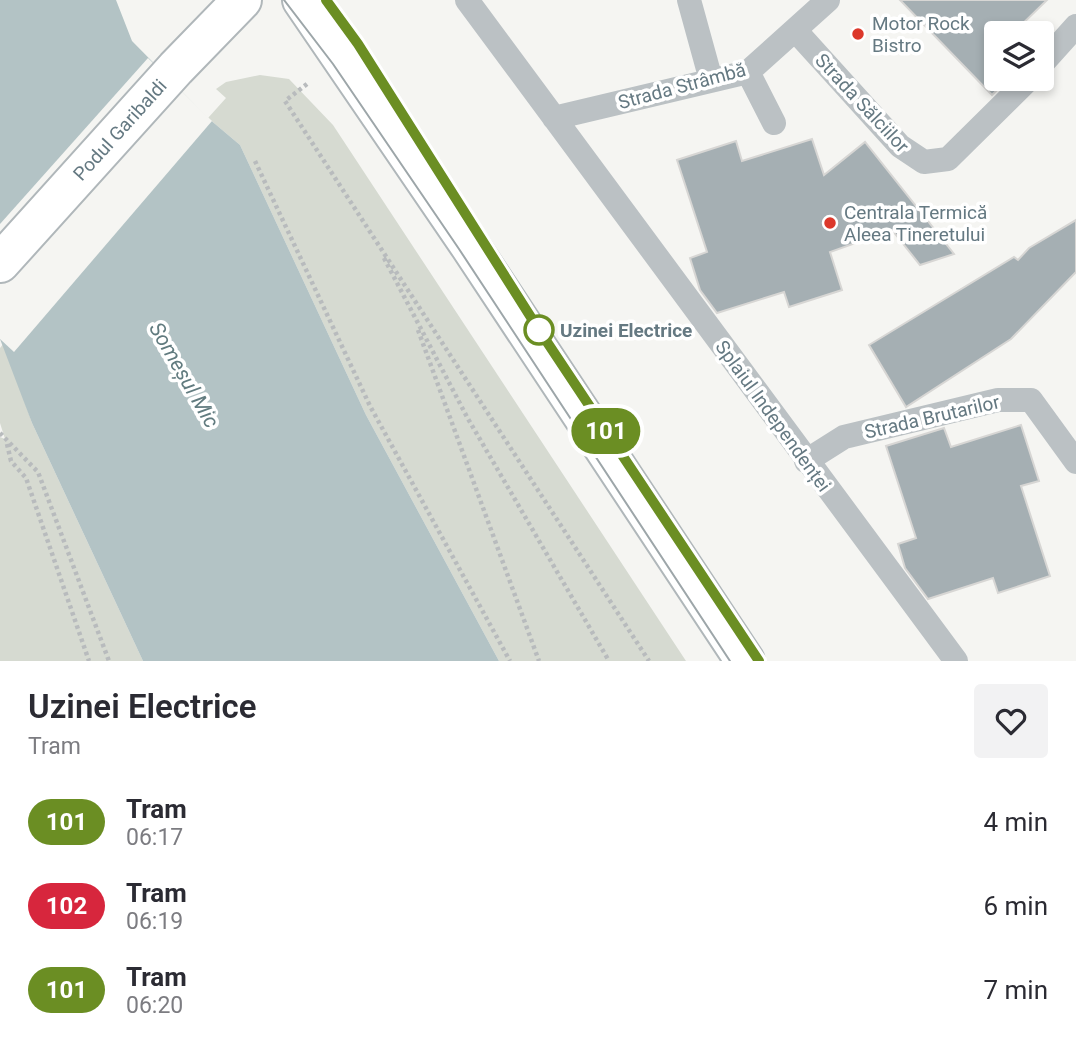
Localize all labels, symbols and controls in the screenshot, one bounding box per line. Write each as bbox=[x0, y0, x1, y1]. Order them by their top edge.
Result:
place label: Motor Rock Bistro bbox=[872, 12, 970, 57]
map controls bbox=[984, 21, 1054, 91]
button: layers bbox=[984, 21, 1054, 91]
marker: Motor Rock Bistro bbox=[850, 26, 866, 42]
street label: Strada Sălciilor bbox=[810, 49, 914, 158]
street label: Strada Strâmbă bbox=[616, 58, 748, 114]
street label: Podul Garibaldi bbox=[68, 75, 172, 185]
place label: Centrala Termică Aleea Tineretului bbox=[844, 201, 987, 246]
marker: Centrala Termică Aleea Tineretului bbox=[822, 215, 838, 231]
marker: Uzinei Electrice bbox=[524, 315, 554, 345]
water label: Someșul Mic bbox=[144, 318, 224, 432]
place label: Uzinei Electrice bbox=[560, 319, 692, 342]
street label: Splaiul Independenței bbox=[710, 336, 836, 496]
street label: Strada Brutarilor bbox=[862, 390, 1002, 444]
line badge: 101 bbox=[566, 408, 646, 454]
text: 101 bbox=[585, 417, 627, 445]
button: heart bbox=[974, 684, 1048, 758]
text: Uzinei Electrice bbox=[28, 687, 257, 726]
text: Tram bbox=[28, 733, 81, 760]
text: Tram bbox=[126, 794, 187, 824]
text: 4 min bbox=[983, 807, 1048, 837]
text: 101 bbox=[46, 808, 87, 836]
text: 06:17 bbox=[126, 824, 183, 851]
text: Tram bbox=[126, 878, 187, 908]
text: 6 min bbox=[983, 891, 1048, 921]
text: 102 bbox=[46, 892, 87, 920]
text: 06:19 bbox=[126, 908, 183, 935]
text: Tram bbox=[126, 962, 187, 992]
text: 7 min bbox=[983, 975, 1048, 1005]
text: 101 bbox=[46, 976, 87, 1004]
text: 06:20 bbox=[126, 992, 183, 1019]

